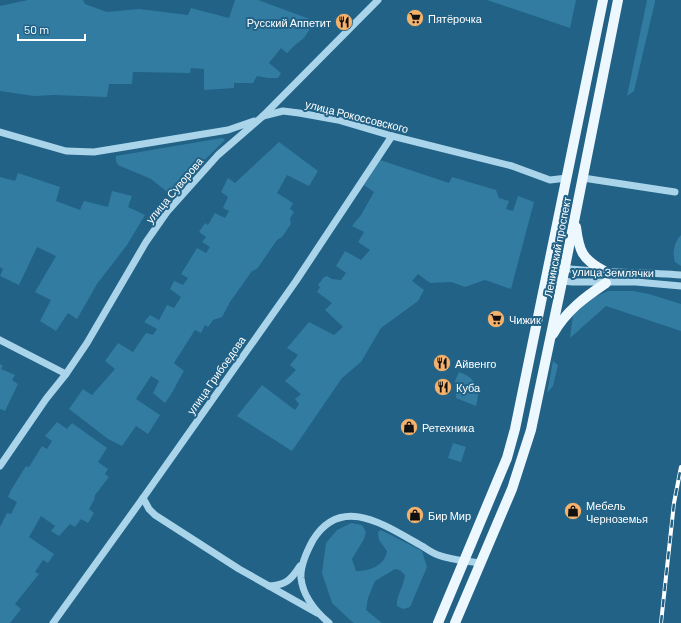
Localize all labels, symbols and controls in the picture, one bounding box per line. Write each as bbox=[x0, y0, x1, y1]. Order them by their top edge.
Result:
supermarket icon: Пятёрочка bbox=[405, 8, 425, 28]
restaurant icon: Русский Аппетит bbox=[334, 12, 354, 32]
place label: Пятёрочка bbox=[428, 12, 483, 25]
scale bar bbox=[18, 16, 85, 42]
place label: Русский Аппетит bbox=[247, 16, 331, 29]
text: 50 m bbox=[24, 22, 49, 36]
street label: улица Рокоссовского bbox=[304, 97, 410, 135]
street label: улица Суворова bbox=[143, 154, 206, 226]
street label: Ленинский проспект bbox=[541, 196, 573, 298]
street label: улица Землячки bbox=[572, 265, 654, 279]
supermarket icon: Чижик bbox=[486, 309, 506, 329]
place label: Чижик bbox=[509, 313, 541, 326]
street label: улица Грибоедова bbox=[184, 333, 248, 417]
restaurant icon: Айвенго bbox=[432, 353, 452, 373]
place label: Айвенго bbox=[455, 357, 496, 370]
restaurant icon: Куба bbox=[433, 377, 453, 397]
place label: Куба bbox=[456, 381, 481, 394]
shop icon: Ретехника bbox=[399, 417, 419, 437]
place label: Ретехника bbox=[422, 421, 475, 434]
place label: Мебель Черноземья bbox=[586, 499, 648, 525]
shop icon: Мебель Черноземья bbox=[563, 501, 583, 521]
shop icon: Бир Мир bbox=[405, 505, 425, 525]
place label: Бир Мир bbox=[428, 509, 471, 522]

